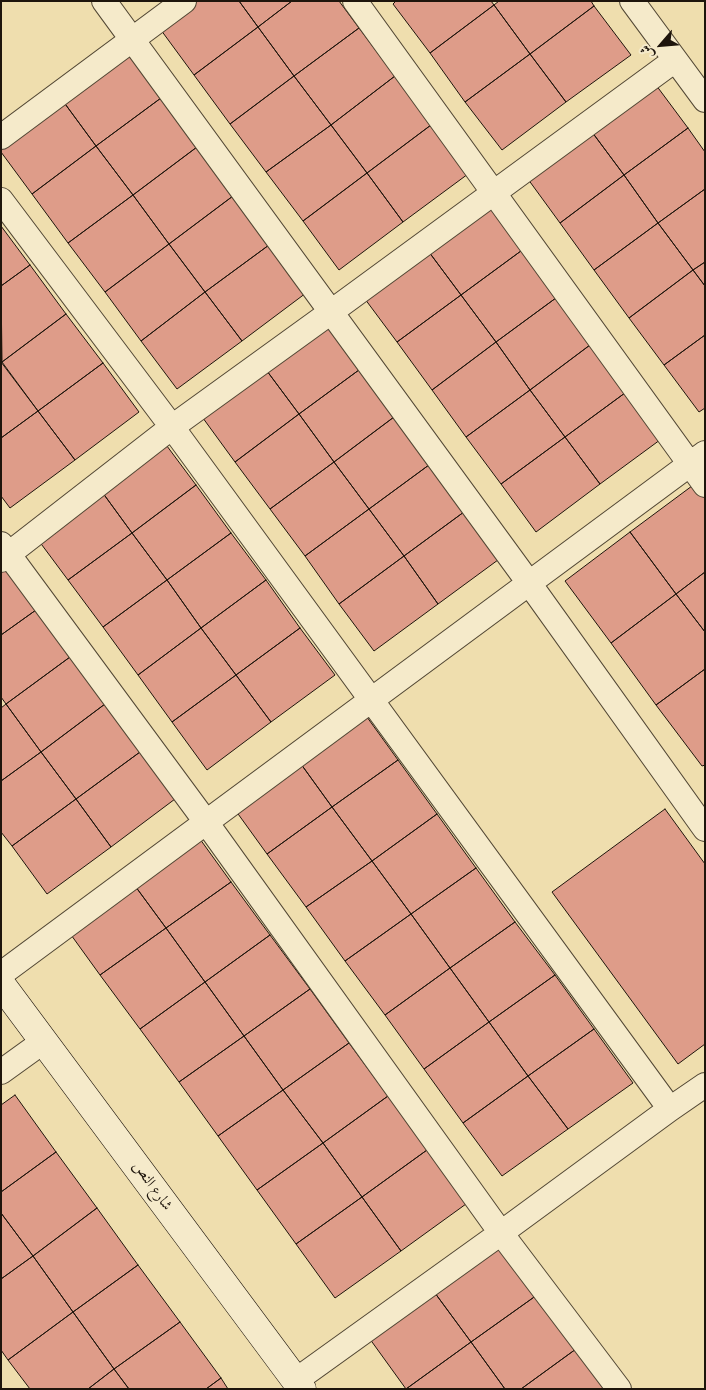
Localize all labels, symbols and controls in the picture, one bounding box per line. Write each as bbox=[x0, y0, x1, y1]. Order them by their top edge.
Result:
north arrow bbox=[636, 20, 686, 70]
text: ش bbox=[636, 42, 658, 62]
street label: شارع النص bbox=[128, 1158, 176, 1214]

